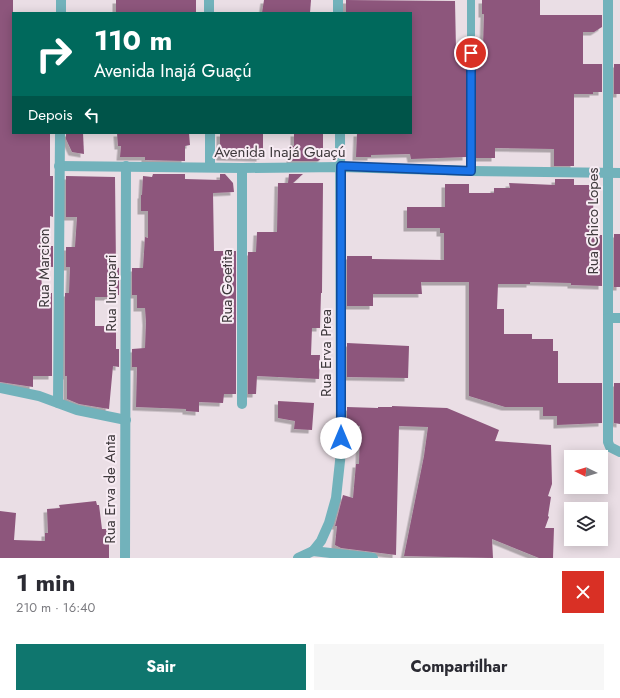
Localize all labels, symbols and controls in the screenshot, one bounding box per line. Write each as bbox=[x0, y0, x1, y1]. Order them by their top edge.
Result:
text: 110 m bbox=[94, 20, 172, 61]
icon: right bbox=[28, 28, 80, 80]
pin bbox=[454, 36, 488, 70]
icon: arrive bbox=[460, 42, 482, 64]
text: Avenida Inajá Guaçú bbox=[94, 58, 252, 84]
text: Depois bbox=[28, 104, 73, 126]
icon: left bbox=[81, 104, 103, 126]
street label: Avenida Inajá Guaçú bbox=[214, 141, 346, 163]
street label: Rua Chico Lopes bbox=[582, 167, 604, 275]
street label: Rua Marcion bbox=[33, 228, 55, 308]
street label: Rua Goetita bbox=[216, 249, 238, 323]
street label: Rua Iurupari bbox=[100, 254, 122, 332]
street label: Rua Erva Prea bbox=[315, 309, 337, 397]
position arrow bbox=[320, 417, 362, 459]
street label: Rua Erva de Anta bbox=[99, 434, 121, 544]
north arrow bbox=[564, 450, 608, 494]
map controls bbox=[564, 450, 608, 546]
button: layers bbox=[564, 502, 608, 546]
text: 1 min bbox=[16, 565, 76, 600]
button: close bbox=[562, 571, 604, 613]
text: 210 m · 16:40 bbox=[16, 598, 95, 617]
button: Sair bbox=[16, 644, 306, 690]
button: Compartilhar bbox=[314, 644, 604, 690]

